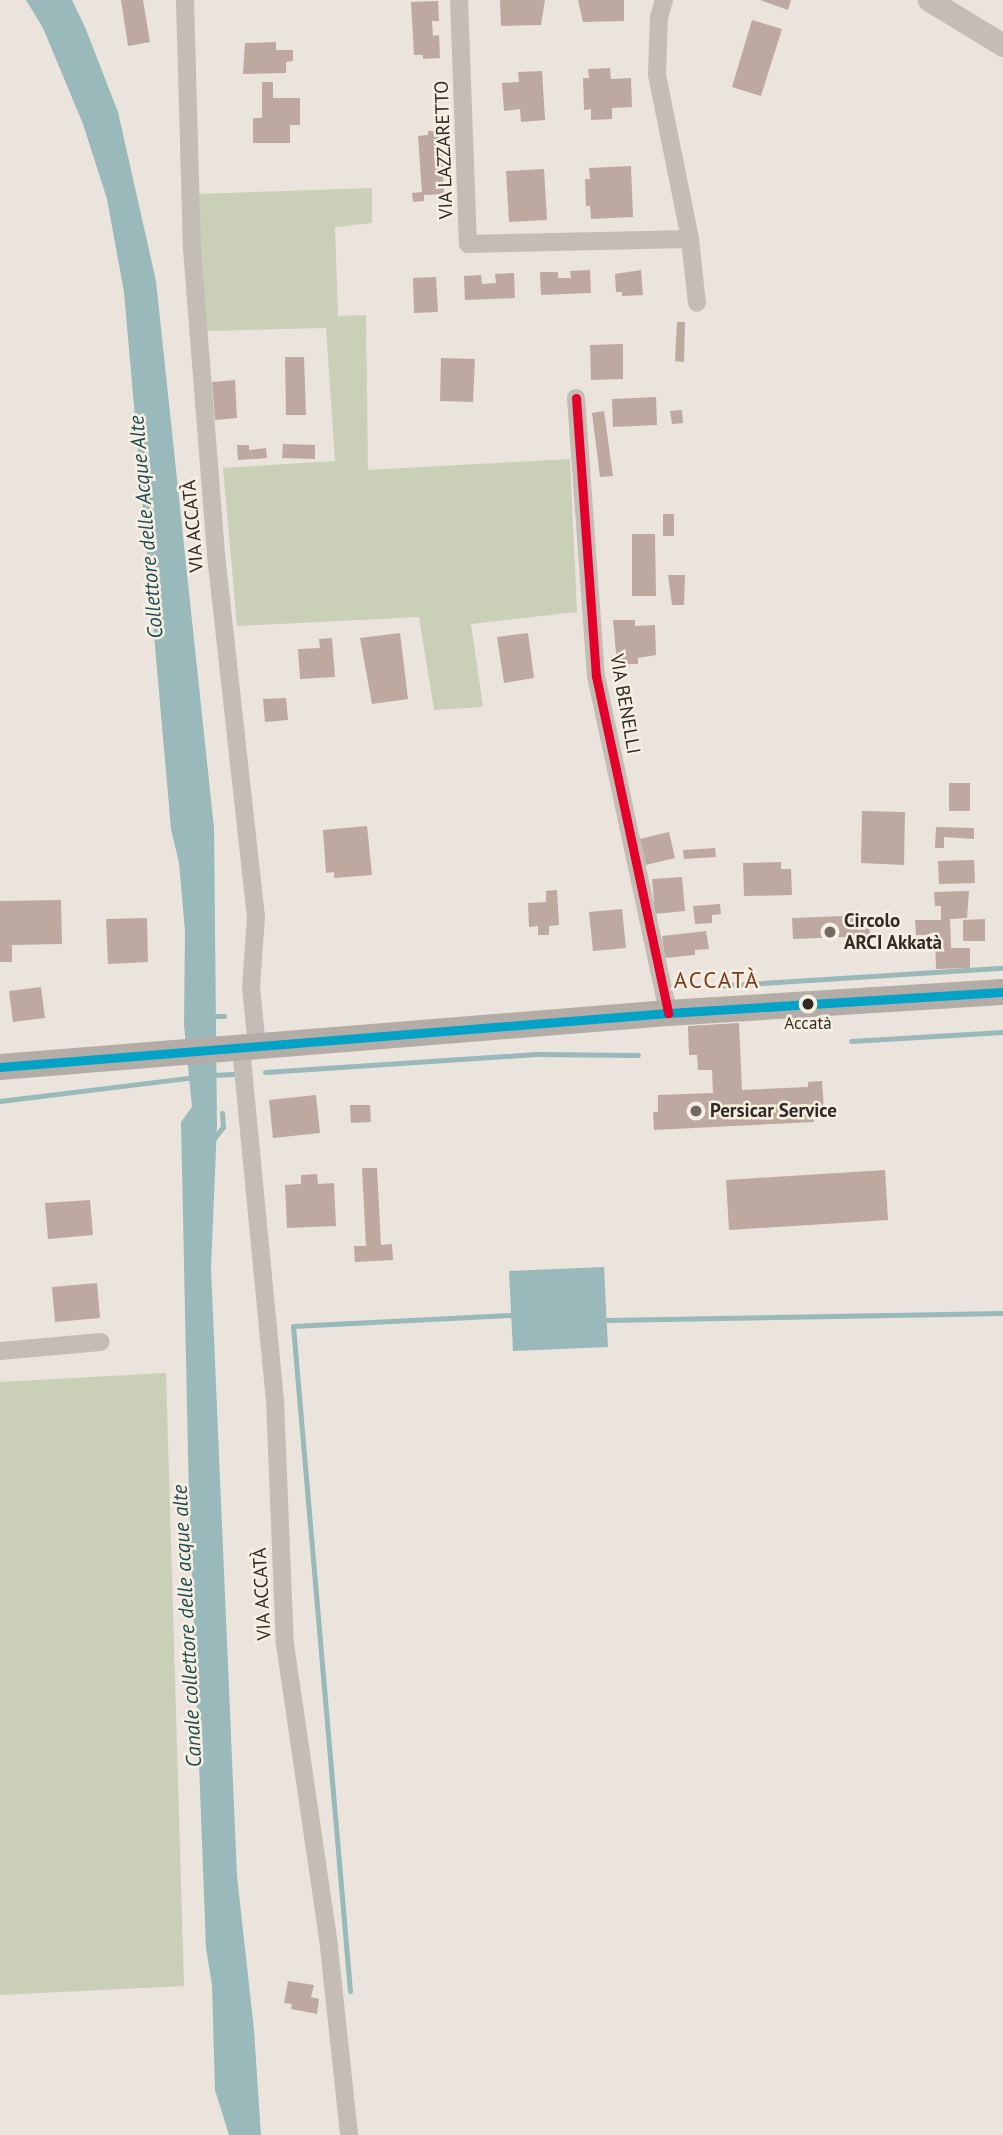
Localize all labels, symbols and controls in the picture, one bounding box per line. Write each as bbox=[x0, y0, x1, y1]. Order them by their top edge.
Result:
street label: VIA LAZZARETTO bbox=[430, 80, 458, 220]
water label: Collettore delle Acque Alte bbox=[124, 414, 168, 640]
street label: VIA ACCATÀ bbox=[178, 478, 208, 574]
street label: VIA BENELLI bbox=[605, 652, 645, 756]
place label: Circolo ARCI Akkatà bbox=[844, 910, 943, 954]
marker: Circolo ARCI Akkatà bbox=[822, 924, 838, 940]
district label: ACCATÀ bbox=[675, 966, 759, 994]
marker: Accatà bbox=[801, 997, 815, 1011]
place label: Accatà bbox=[784, 1014, 832, 1034]
place label: Persicar Service bbox=[710, 1100, 837, 1122]
marker: Persicar Service bbox=[688, 1103, 704, 1119]
water label: Canale collettore delle acque alte bbox=[167, 1484, 207, 1768]
street label: VIA ACCATÀ bbox=[248, 1546, 276, 1642]

